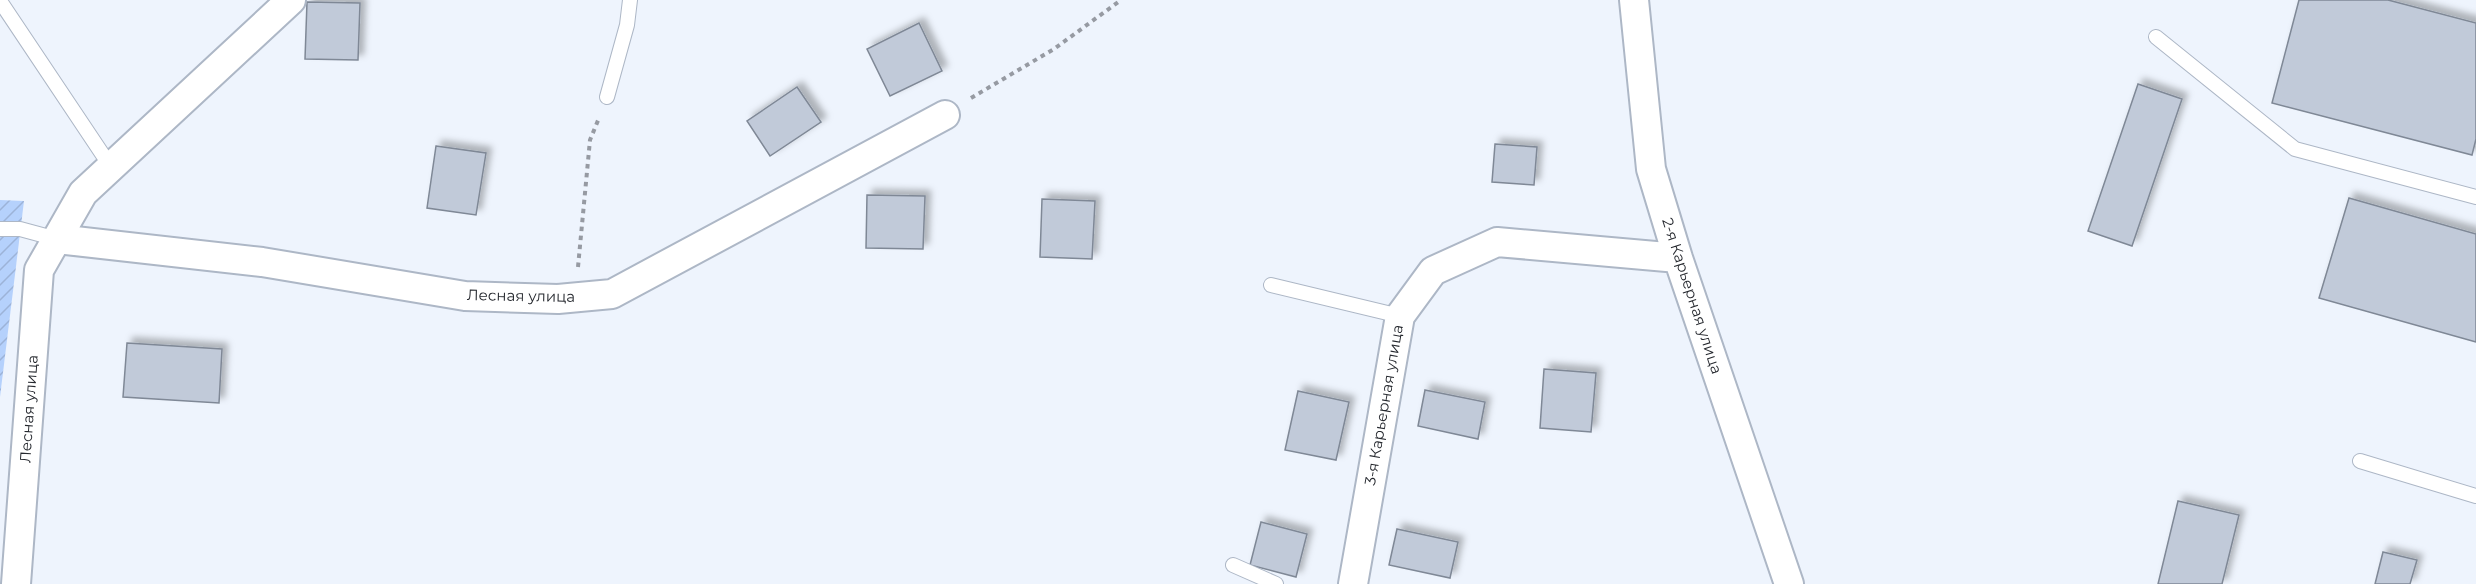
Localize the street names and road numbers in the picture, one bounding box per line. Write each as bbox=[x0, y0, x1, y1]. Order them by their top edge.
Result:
street label: 2-я Карьерная улица bbox=[1658, 215, 1727, 376]
street label: Лесная улица bbox=[467, 285, 575, 306]
street label: 3-я Карьерная улица bbox=[1360, 323, 1407, 487]
street label: Лесная улица bbox=[15, 354, 42, 464]

